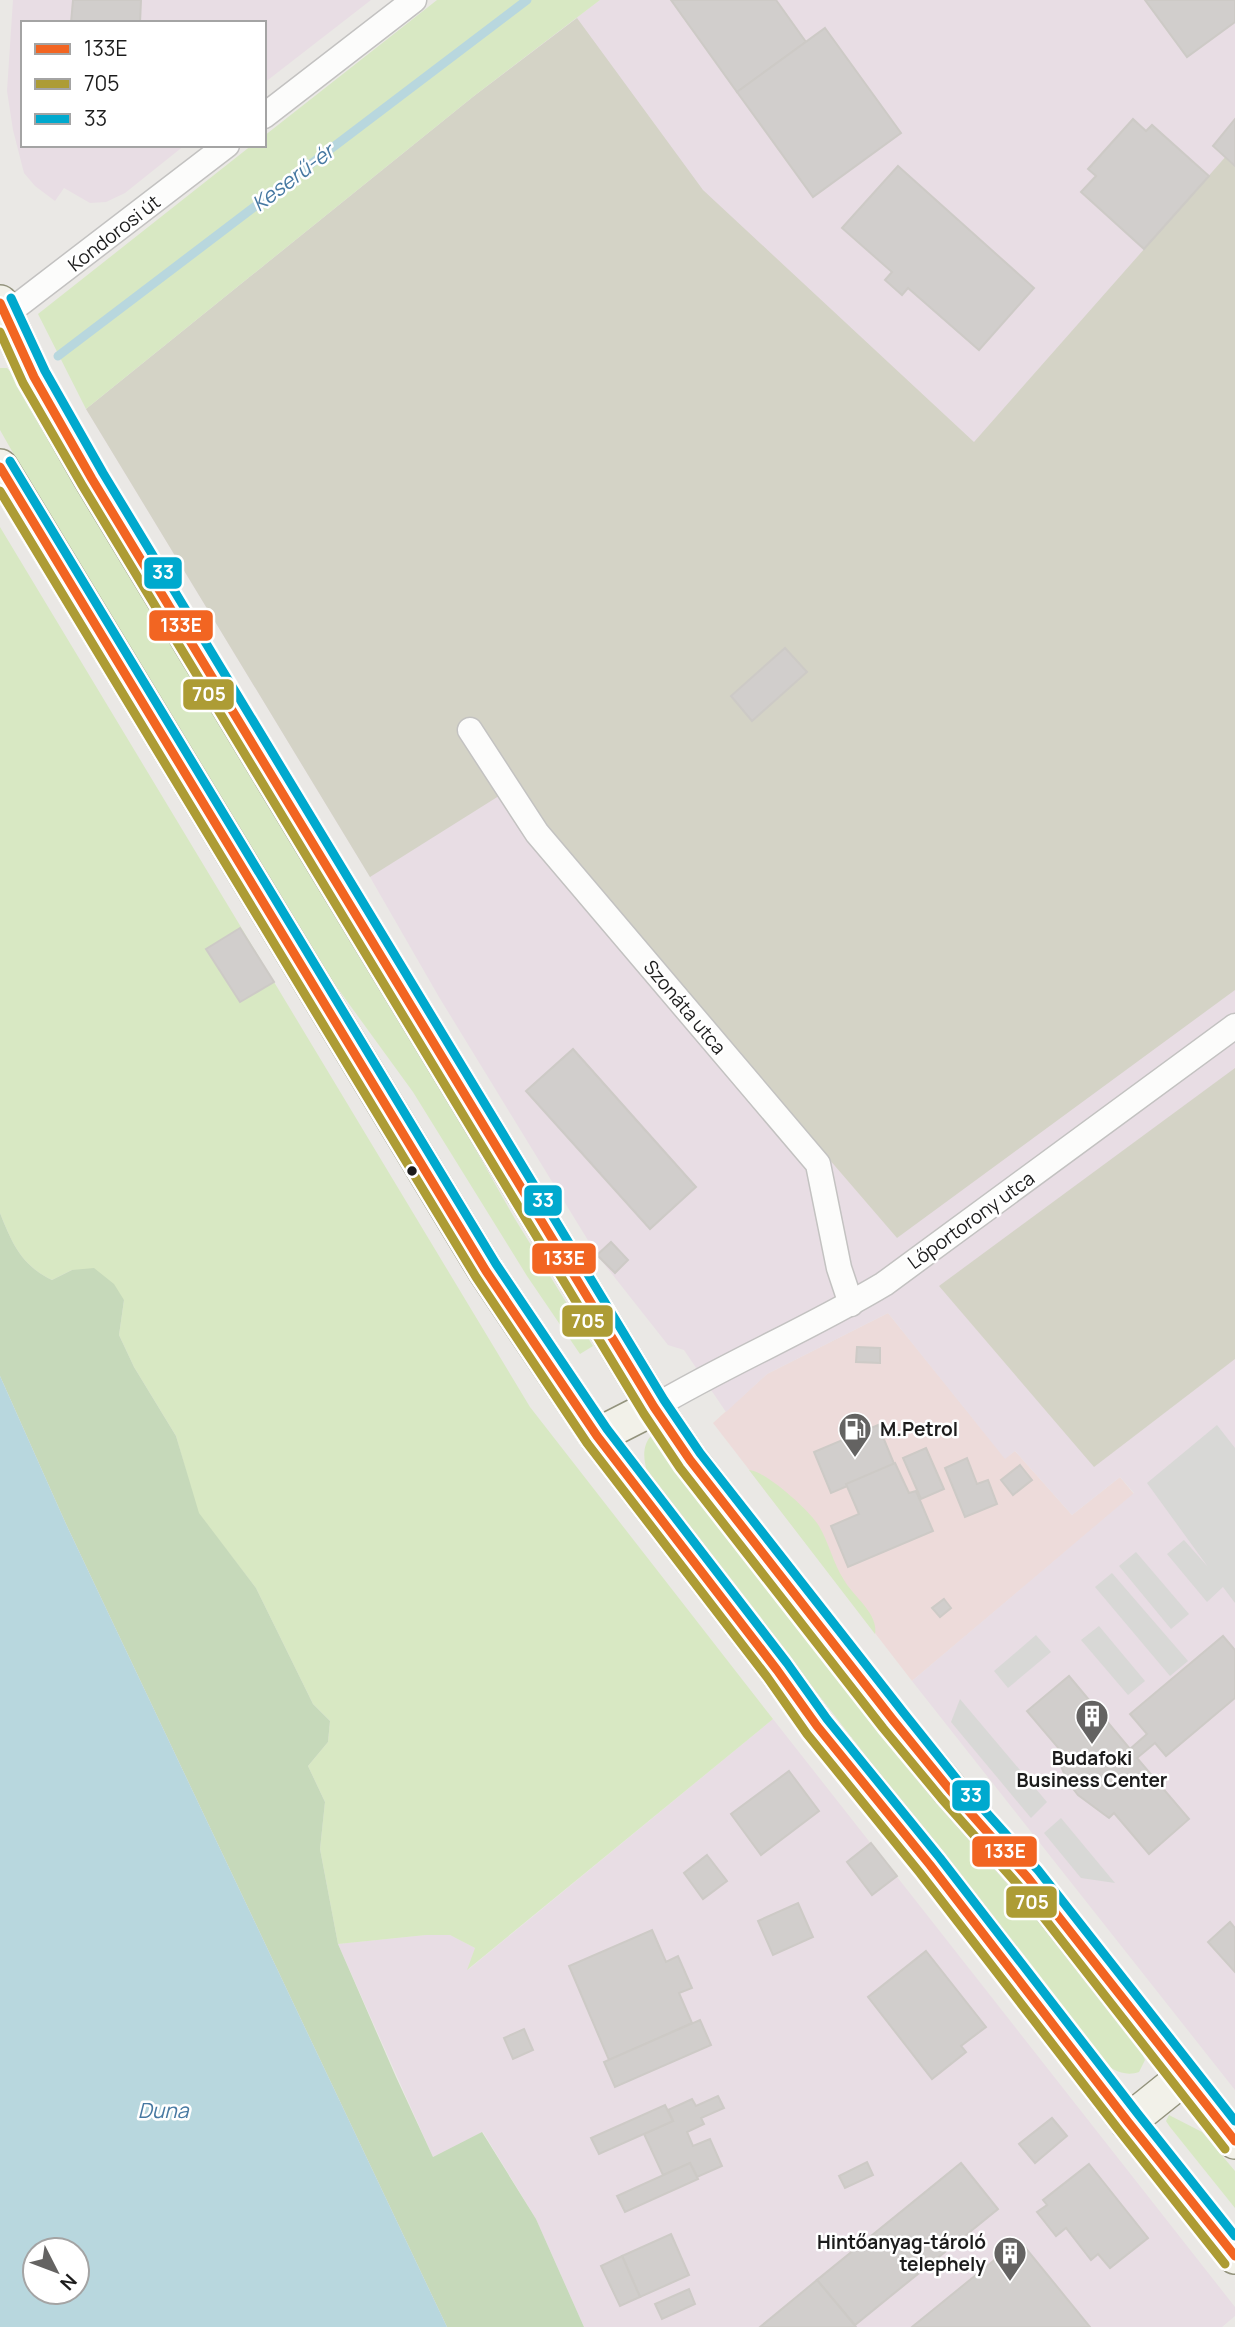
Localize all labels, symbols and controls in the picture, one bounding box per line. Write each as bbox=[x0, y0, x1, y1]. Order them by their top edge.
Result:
legend bbox=[21, 21, 266, 147]
text: 133E bbox=[84, 34, 127, 62]
text: 705 bbox=[84, 69, 119, 97]
text: 33 bbox=[84, 104, 107, 132]
water label: Keserű-ér bbox=[246, 136, 341, 217]
street label: Kondorosi út bbox=[63, 189, 165, 277]
line badge: 33 bbox=[143, 556, 183, 590]
text: 33 bbox=[152, 559, 174, 585]
line badge: 133E bbox=[148, 609, 214, 642]
text: 133E bbox=[160, 612, 202, 638]
line badge: 705 bbox=[182, 678, 235, 711]
text: 705 bbox=[192, 681, 226, 707]
street label: Szonáta utca bbox=[638, 954, 732, 1060]
unlabelled marker bbox=[405, 1164, 419, 1178]
street label: Lőportorony utca bbox=[902, 1165, 1040, 1275]
line badge: 33 bbox=[523, 1184, 563, 1217]
text: 33 bbox=[532, 1187, 554, 1213]
line badge: 133E bbox=[531, 1242, 597, 1275]
text: 133E bbox=[543, 1245, 585, 1271]
line badge: 705 bbox=[561, 1304, 614, 1338]
text: 705 bbox=[571, 1308, 605, 1334]
fuel station icon: M.Petrol bbox=[836, 1410, 874, 1459]
place label: M.Petrol bbox=[880, 1416, 958, 1442]
building icon: Budafoki Business Center bbox=[1073, 1697, 1111, 1746]
place label: Budafoki Business Center bbox=[1017, 1745, 1168, 1793]
line badge: 33 bbox=[951, 1779, 991, 1812]
text: 33 bbox=[960, 1782, 982, 1808]
line badge: 133E bbox=[971, 1835, 1038, 1868]
text: 133E bbox=[984, 1838, 1026, 1864]
line badge: 705 bbox=[1005, 1885, 1058, 1919]
text: 705 bbox=[1015, 1889, 1049, 1915]
water label: Duna bbox=[138, 2096, 190, 2124]
place label: Hintőanyag-tároló telephely bbox=[817, 2229, 986, 2277]
building icon: Hintőanyag-tároló telephely bbox=[991, 2234, 1029, 2283]
north arrow bbox=[21, 2236, 91, 2306]
text: N bbox=[54, 2269, 83, 2296]

